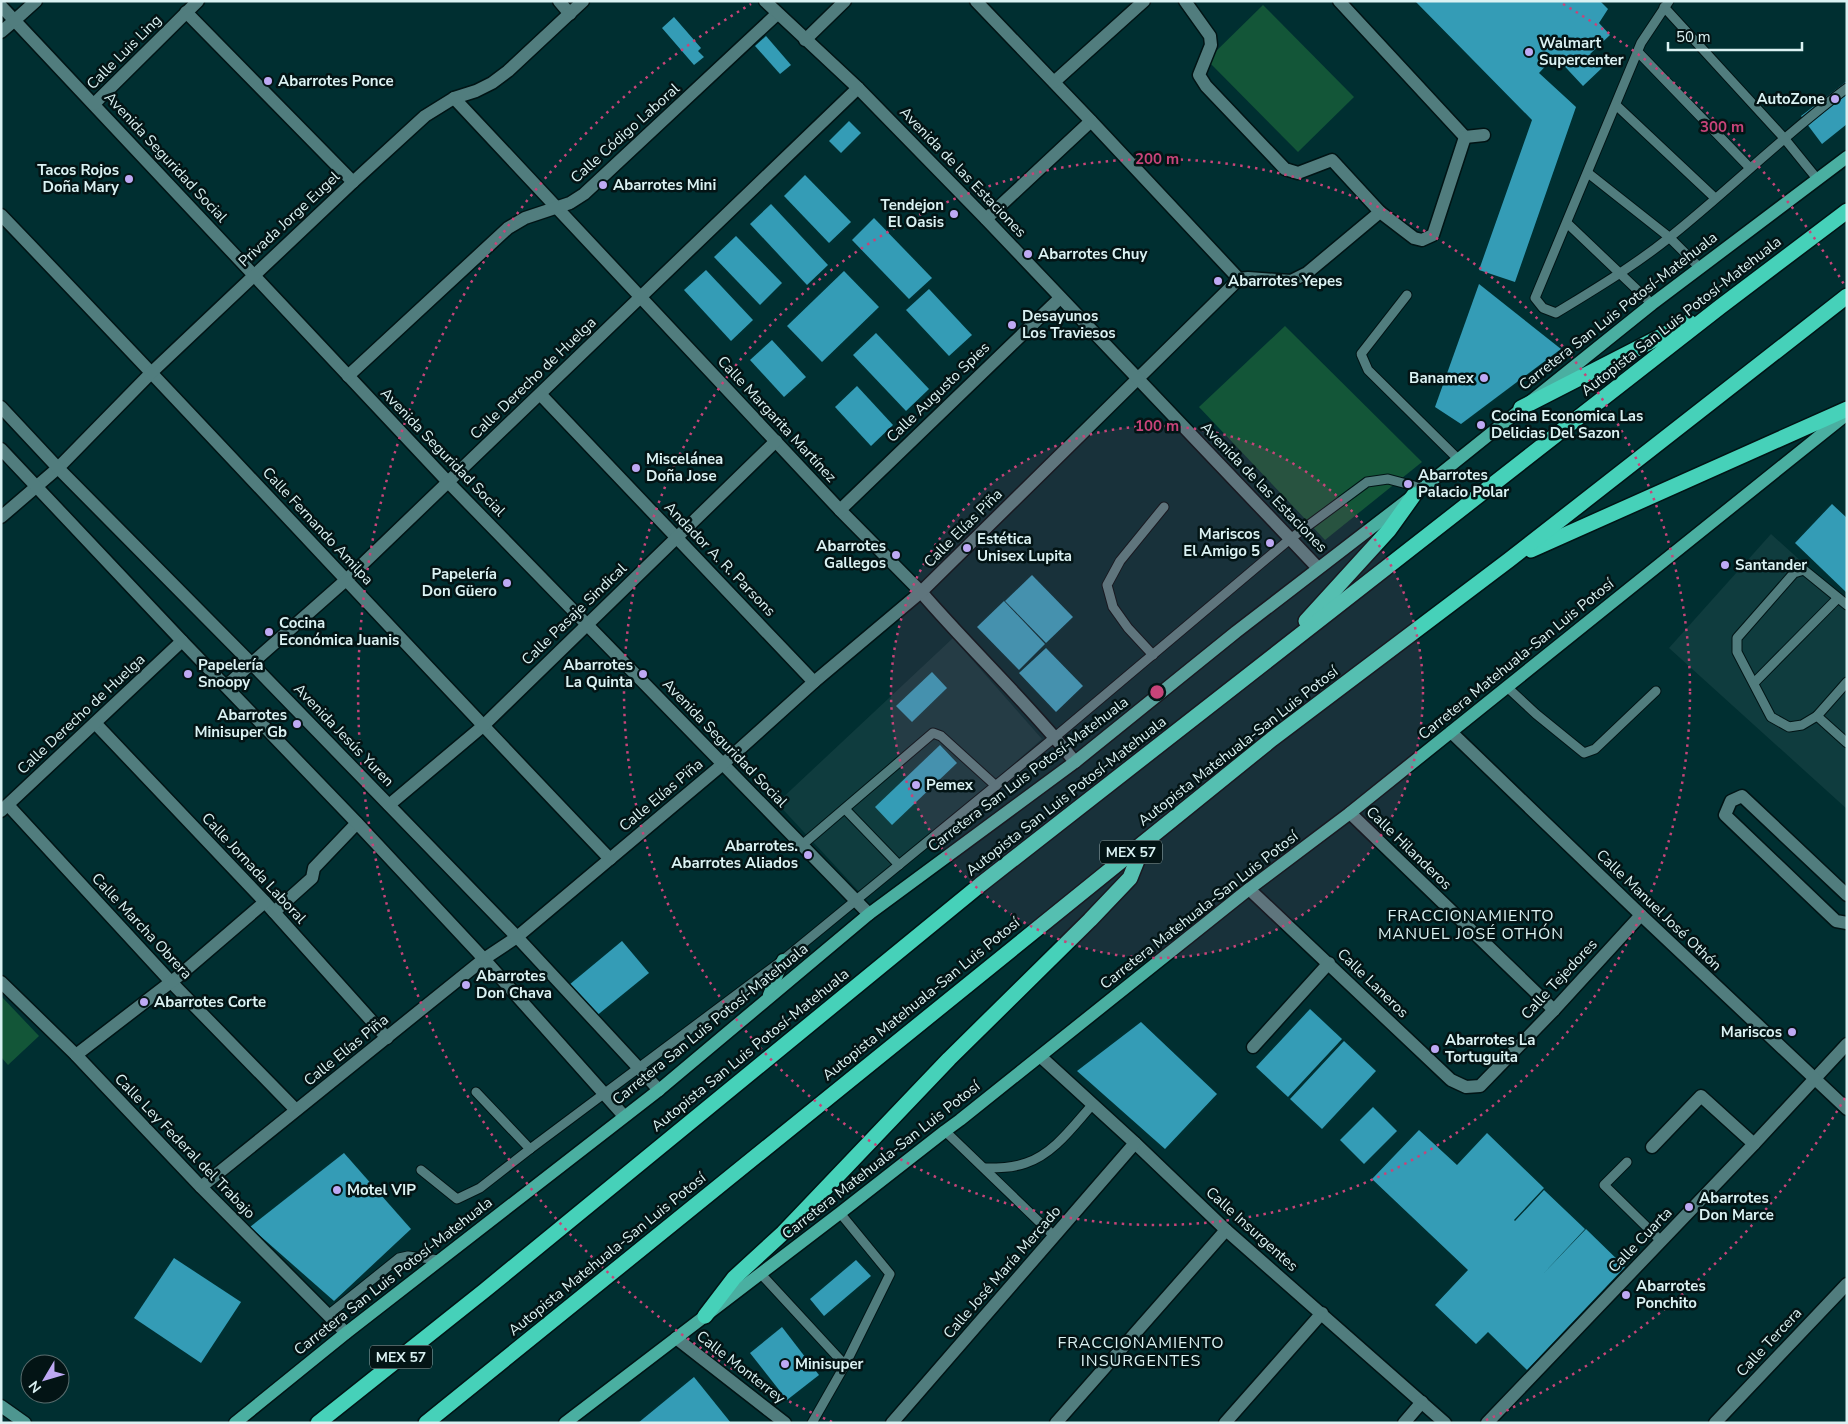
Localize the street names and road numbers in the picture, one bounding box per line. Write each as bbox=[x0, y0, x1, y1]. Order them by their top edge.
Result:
street label: Calle Luis Ling bbox=[82, 10, 166, 94]
street label: Calle Código Laboral bbox=[566, 78, 684, 187]
street label: Avenida Seguridad Social bbox=[100, 87, 232, 227]
street label: Avenida de las Estaciones bbox=[895, 102, 1031, 242]
street label: Privada Jorge Eugel bbox=[234, 166, 344, 271]
street label: Carretera San Luis Potosí-Matehuala bbox=[1515, 227, 1721, 395]
street label: Autopista San Luis Potosí-Matehuala bbox=[1577, 231, 1785, 401]
street label: Calle Derecho de Huelga bbox=[466, 312, 600, 444]
street label: Calle Augusto Spies bbox=[882, 338, 994, 446]
street label: Calle Margarita Martínez bbox=[713, 352, 841, 486]
street label: Avenida Seguridad Social bbox=[376, 383, 510, 521]
street label: Avenida de las Estaciones bbox=[1196, 417, 1332, 557]
street label: Calle Fernando Amilpa bbox=[258, 463, 378, 589]
street label: Calle Elías Piña bbox=[919, 484, 1007, 572]
street label: Andador A. R. Parsons bbox=[660, 497, 780, 621]
street label: Calle Pasaje Sindical bbox=[517, 558, 631, 669]
street label: Carretera Matehuala-San Luis Potosí bbox=[1414, 573, 1619, 744]
street label: Calle Derecho de Huelga bbox=[13, 649, 149, 779]
street label: Autopista Matehuala-San Luis Potosí bbox=[1134, 661, 1343, 830]
street label: Avenida Seguridad Social bbox=[658, 674, 792, 812]
street label: Avenida Jesús Yuren bbox=[289, 679, 399, 791]
street label: Carretera San Luis Potosí-Matehuala bbox=[924, 692, 1132, 856]
street label: Autopista San Luis Potosí-Matehuala bbox=[962, 711, 1170, 881]
street label: Calle Elías Piña bbox=[615, 754, 707, 836]
street label: Calle Hilanderos bbox=[1362, 802, 1456, 894]
street label: Calle Jornada Laboral bbox=[197, 808, 311, 928]
street label: Carretera Matehuala-San Luis Potosí bbox=[1096, 825, 1303, 994]
road number: MEX 57 bbox=[1100, 840, 1162, 864]
street label: Calle Manuel José Othón bbox=[1592, 845, 1726, 975]
street label: Calle Marcha Obrera bbox=[87, 869, 197, 983]
street label: Autopista Matehuala-San Luis Potosí bbox=[818, 912, 1025, 1085]
street label: Calle Tejedores bbox=[1516, 934, 1602, 1024]
street label: Carretera San Luis Potosí-Matehuala bbox=[608, 939, 812, 1109]
street label: Calle Laneros bbox=[1333, 944, 1413, 1022]
street label: Autopista San Luis Potosí-Matehuala bbox=[647, 964, 853, 1136]
street label: Calle Elías Piña bbox=[299, 1010, 393, 1090]
street label: Calle Ley Federal del Trabajo bbox=[110, 1069, 260, 1223]
street label: Carretera Matehuala-San Luis Potosí bbox=[778, 1075, 985, 1244]
street label: Autopista Matehuala-San Luis Potosí bbox=[504, 1167, 711, 1340]
street label: Calle Insurgentes bbox=[1202, 1182, 1302, 1276]
street label: Carretera San Luis Potosí-Matehuala bbox=[290, 1192, 496, 1360]
street label: Calle José María Mercado bbox=[939, 1201, 1065, 1343]
street label: Calle Cuarta bbox=[1604, 1203, 1676, 1277]
street label: Calle Tercera bbox=[1732, 1303, 1806, 1381]
street label: Calle Monterrey bbox=[692, 1326, 790, 1408]
road number: MEX 57 bbox=[370, 1345, 432, 1368]

